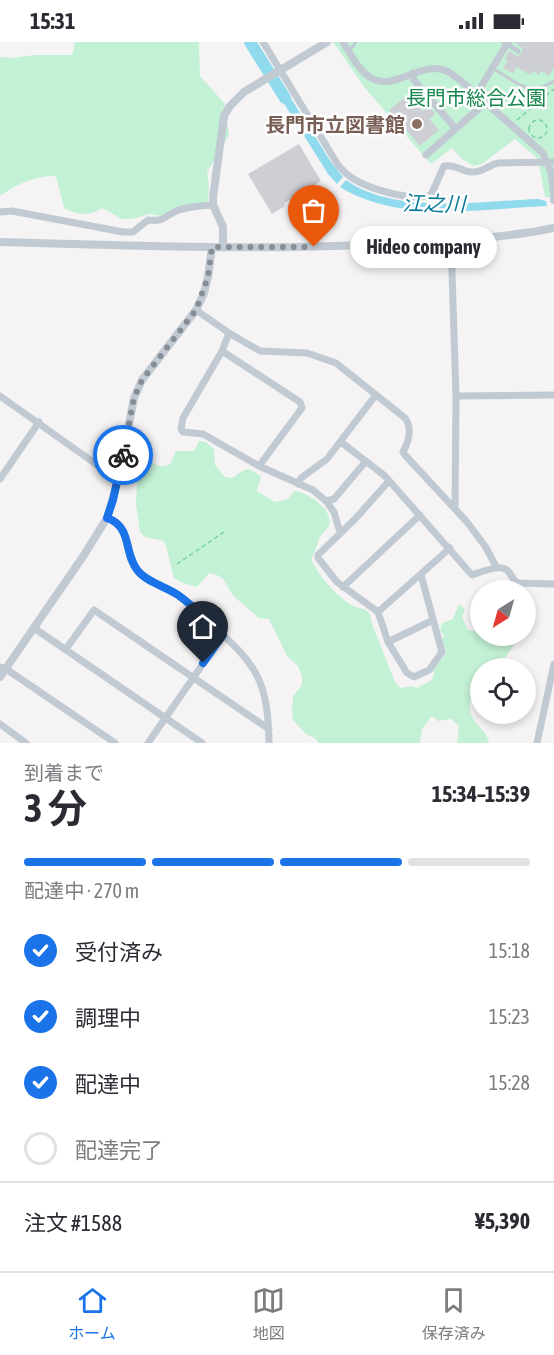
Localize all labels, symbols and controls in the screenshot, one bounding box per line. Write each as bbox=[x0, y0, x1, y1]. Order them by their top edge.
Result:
text: 15:31 bbox=[30, 8, 75, 34]
park label: 長門市総合公園 bbox=[406, 86, 546, 109]
place label: 長門市立図書館 bbox=[265, 113, 405, 136]
marker: 長門市立図書館 bbox=[410, 117, 424, 131]
pin bbox=[288, 185, 339, 247]
water label: 江之川 bbox=[402, 190, 468, 216]
icon: bag bbox=[297, 194, 330, 227]
callout: Hideo company bbox=[350, 226, 497, 268]
text: Hideo company bbox=[366, 235, 481, 258]
courier bbox=[93, 425, 153, 485]
icon: bike bbox=[107, 439, 140, 472]
north arrow bbox=[470, 580, 536, 646]
map controls bbox=[470, 580, 536, 724]
pin bbox=[177, 601, 228, 663]
icon: home bbox=[186, 610, 219, 643]
button: locate bbox=[470, 658, 536, 724]
text: 到着まで bbox=[24, 761, 104, 784]
text: 15:34–15:39 bbox=[432, 781, 530, 807]
text: 3 分 bbox=[24, 786, 87, 830]
text: 配達中 · 270 m bbox=[24, 879, 139, 902]
icon: check bbox=[24, 934, 57, 967]
text: 受付済み bbox=[75, 939, 163, 965]
text: 15:18 bbox=[489, 939, 530, 962]
icon: check bbox=[24, 1000, 57, 1033]
text: 調理中 bbox=[75, 1005, 141, 1031]
text: 15:23 bbox=[489, 1005, 530, 1028]
icon: check bbox=[24, 1066, 57, 1099]
text: 配達中 bbox=[75, 1071, 141, 1097]
text: 15:28 bbox=[489, 1071, 530, 1094]
text: 配達完了 bbox=[75, 1137, 163, 1163]
text: ¥5,390 bbox=[475, 1208, 530, 1234]
text: 注文 #1588 bbox=[24, 1210, 122, 1236]
tab: ホーム bbox=[68, 1284, 116, 1344]
tab: 地図 bbox=[252, 1284, 285, 1344]
tab: 保存済み bbox=[422, 1284, 486, 1344]

